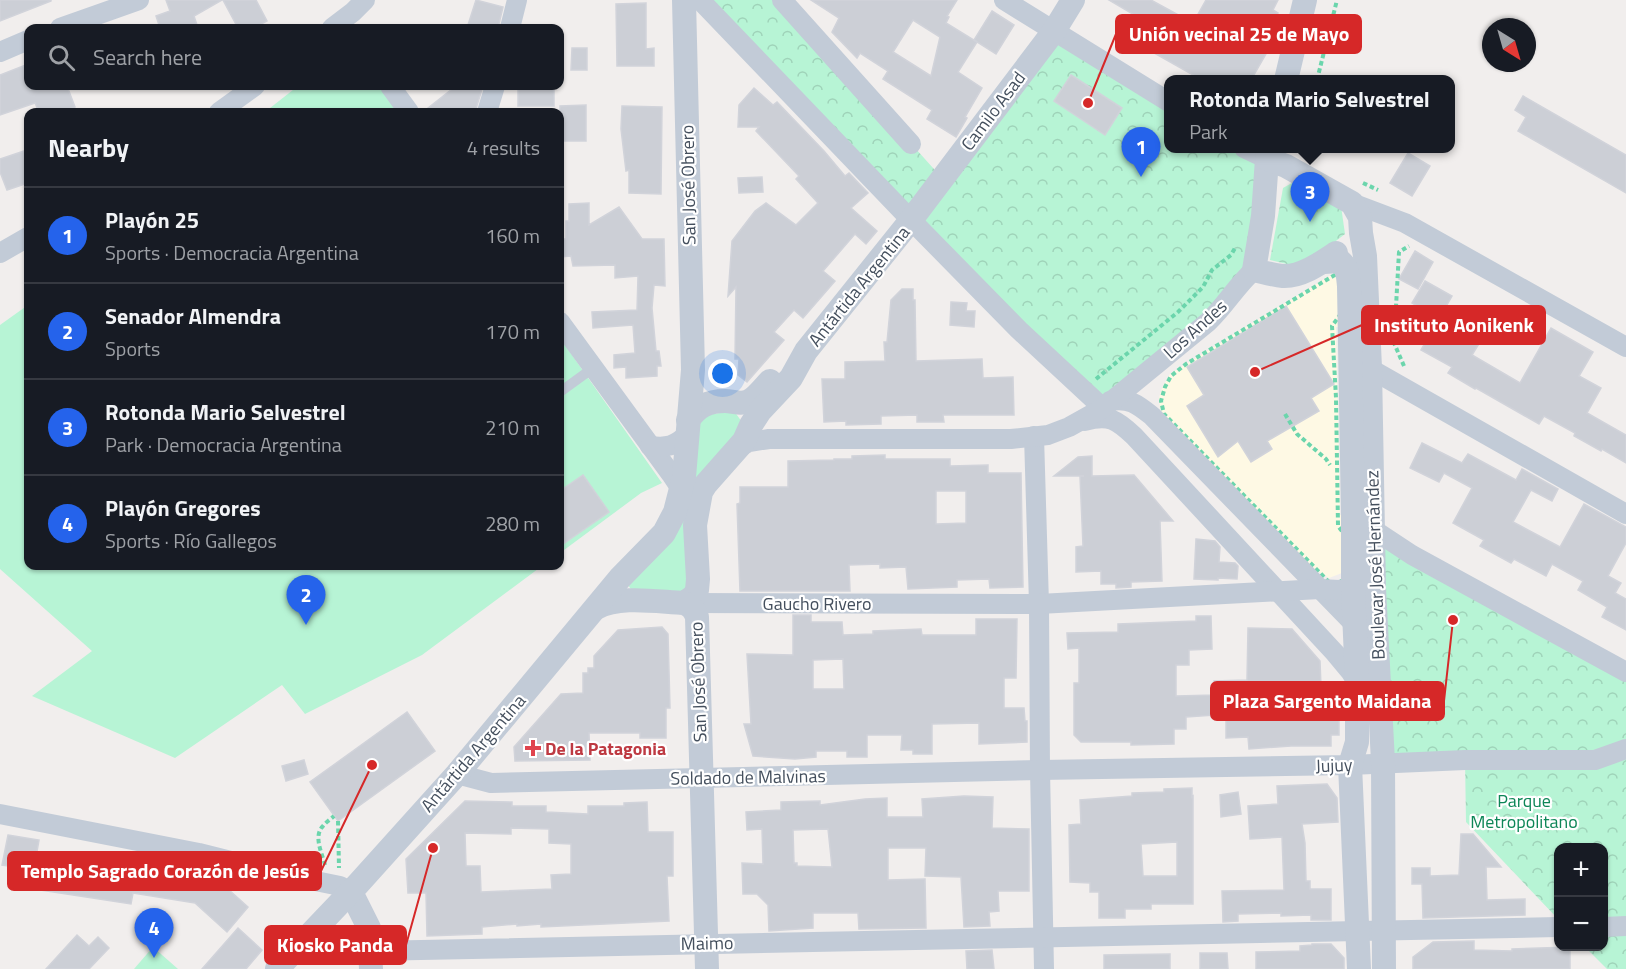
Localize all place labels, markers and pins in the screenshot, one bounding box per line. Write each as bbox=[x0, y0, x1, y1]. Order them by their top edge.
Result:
callout: Unión vecinal 25 de Mayo bbox=[1116, 15, 1361, 53]
pin: 1 bbox=[1122, 128, 1160, 177]
pin: 3 bbox=[1290, 172, 1330, 222]
callout: Instituto Aonikenk bbox=[1362, 306, 1545, 344]
pin: 2 bbox=[286, 576, 326, 625]
callout: Plaza Sargento Maidana bbox=[1211, 682, 1444, 720]
place label: De la Patagonia bbox=[545, 735, 666, 762]
marker: De la Patagonia bbox=[526, 741, 540, 755]
callout: Templo Sagrado Corazón de Jesús bbox=[8, 852, 321, 890]
pin: 4 bbox=[134, 908, 174, 958]
callout: Kiosko Panda bbox=[265, 926, 406, 964]

